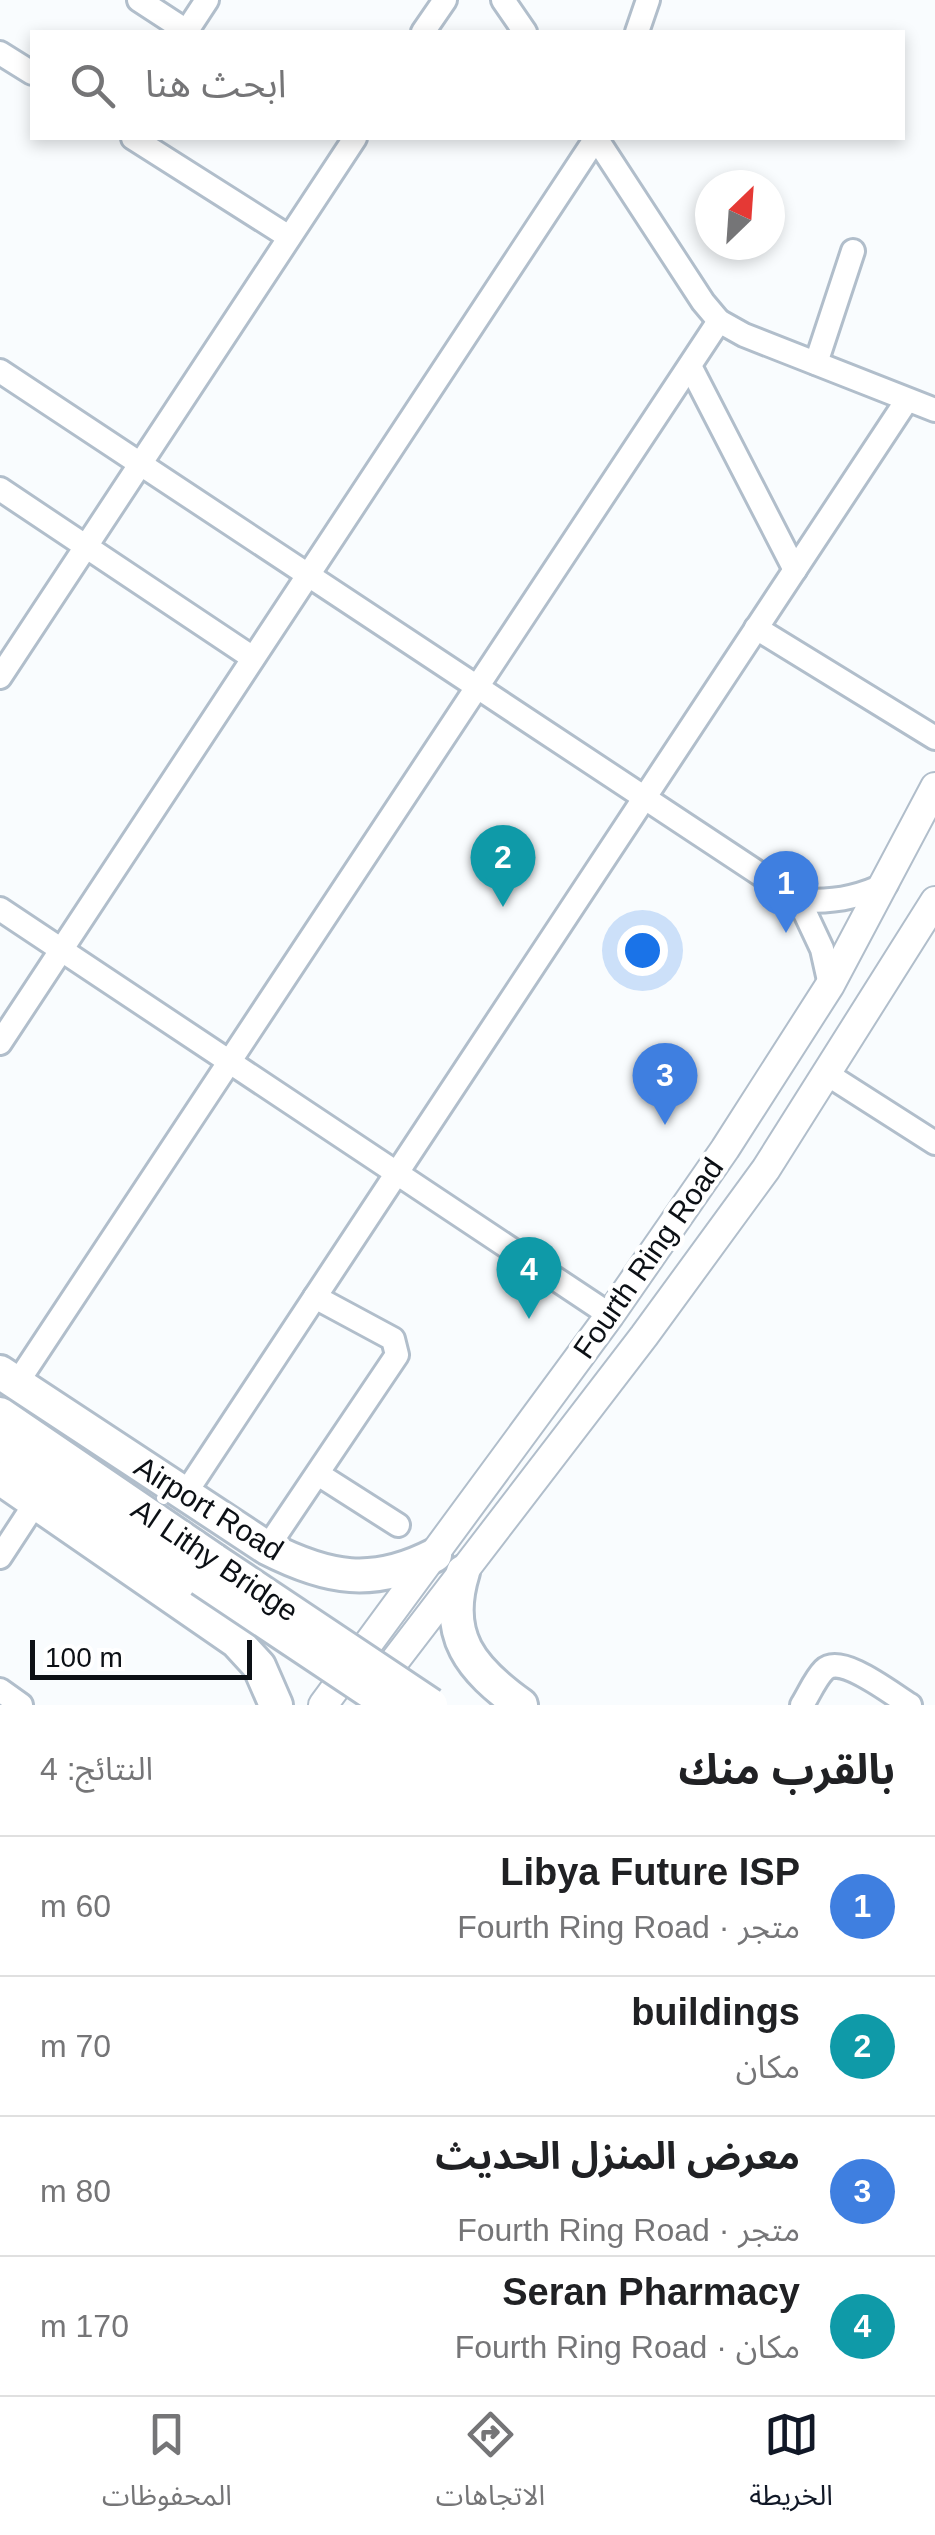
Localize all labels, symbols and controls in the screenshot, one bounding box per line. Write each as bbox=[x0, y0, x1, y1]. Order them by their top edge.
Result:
search box bbox=[30, 30, 905, 140]
icon: search bbox=[65, 58, 120, 113]
text: ابحث هنا bbox=[145, 63, 286, 105]
north arrow bbox=[695, 170, 785, 260]
pin: 2 bbox=[470, 824, 536, 907]
pin: 1 bbox=[754, 850, 818, 933]
your location bbox=[617, 925, 668, 976]
pin: 3 bbox=[632, 1042, 698, 1125]
street label: Fourth Ring Road bbox=[567, 1152, 729, 1364]
pin: 4 bbox=[496, 1236, 562, 1319]
street label: Airport Road bbox=[129, 1449, 289, 1567]
street label: Al Lithy Bridge bbox=[126, 1492, 304, 1628]
scale bar bbox=[30, 1635, 252, 1680]
text: 100 m bbox=[45, 1642, 123, 1673]
text: بالقرب منك bbox=[679, 1746, 895, 1793]
text: النتائج: 4 bbox=[40, 1751, 153, 1787]
text: Libya Future ISP bbox=[500, 1851, 800, 1893]
text: 60 m bbox=[40, 1888, 111, 1924]
text: 1 bbox=[854, 1888, 871, 1924]
text: متجر · Fourth Ring Road bbox=[457, 1909, 800, 1945]
text: buildings bbox=[631, 1991, 800, 2033]
text: 70 m bbox=[40, 2028, 111, 2064]
text: 2 bbox=[854, 2028, 871, 2064]
text: مكان bbox=[736, 2049, 800, 2085]
text: معرض المنزل الحديث bbox=[435, 2135, 800, 2177]
text: 80 m bbox=[40, 2173, 111, 2209]
text: 3 bbox=[854, 2173, 871, 2209]
text: متجر · Fourth Ring Road bbox=[457, 2212, 800, 2248]
text: Seran Pharmacy bbox=[502, 2271, 800, 2313]
text: 170 m bbox=[40, 2308, 129, 2344]
text: 4 bbox=[854, 2308, 871, 2344]
text: مكان · Fourth Ring Road bbox=[455, 2329, 800, 2365]
tab: المحفوظات bbox=[102, 2407, 232, 2526]
tab: الاتجاهات bbox=[436, 2407, 545, 2526]
tab: الخريطة bbox=[749, 2407, 833, 2526]

